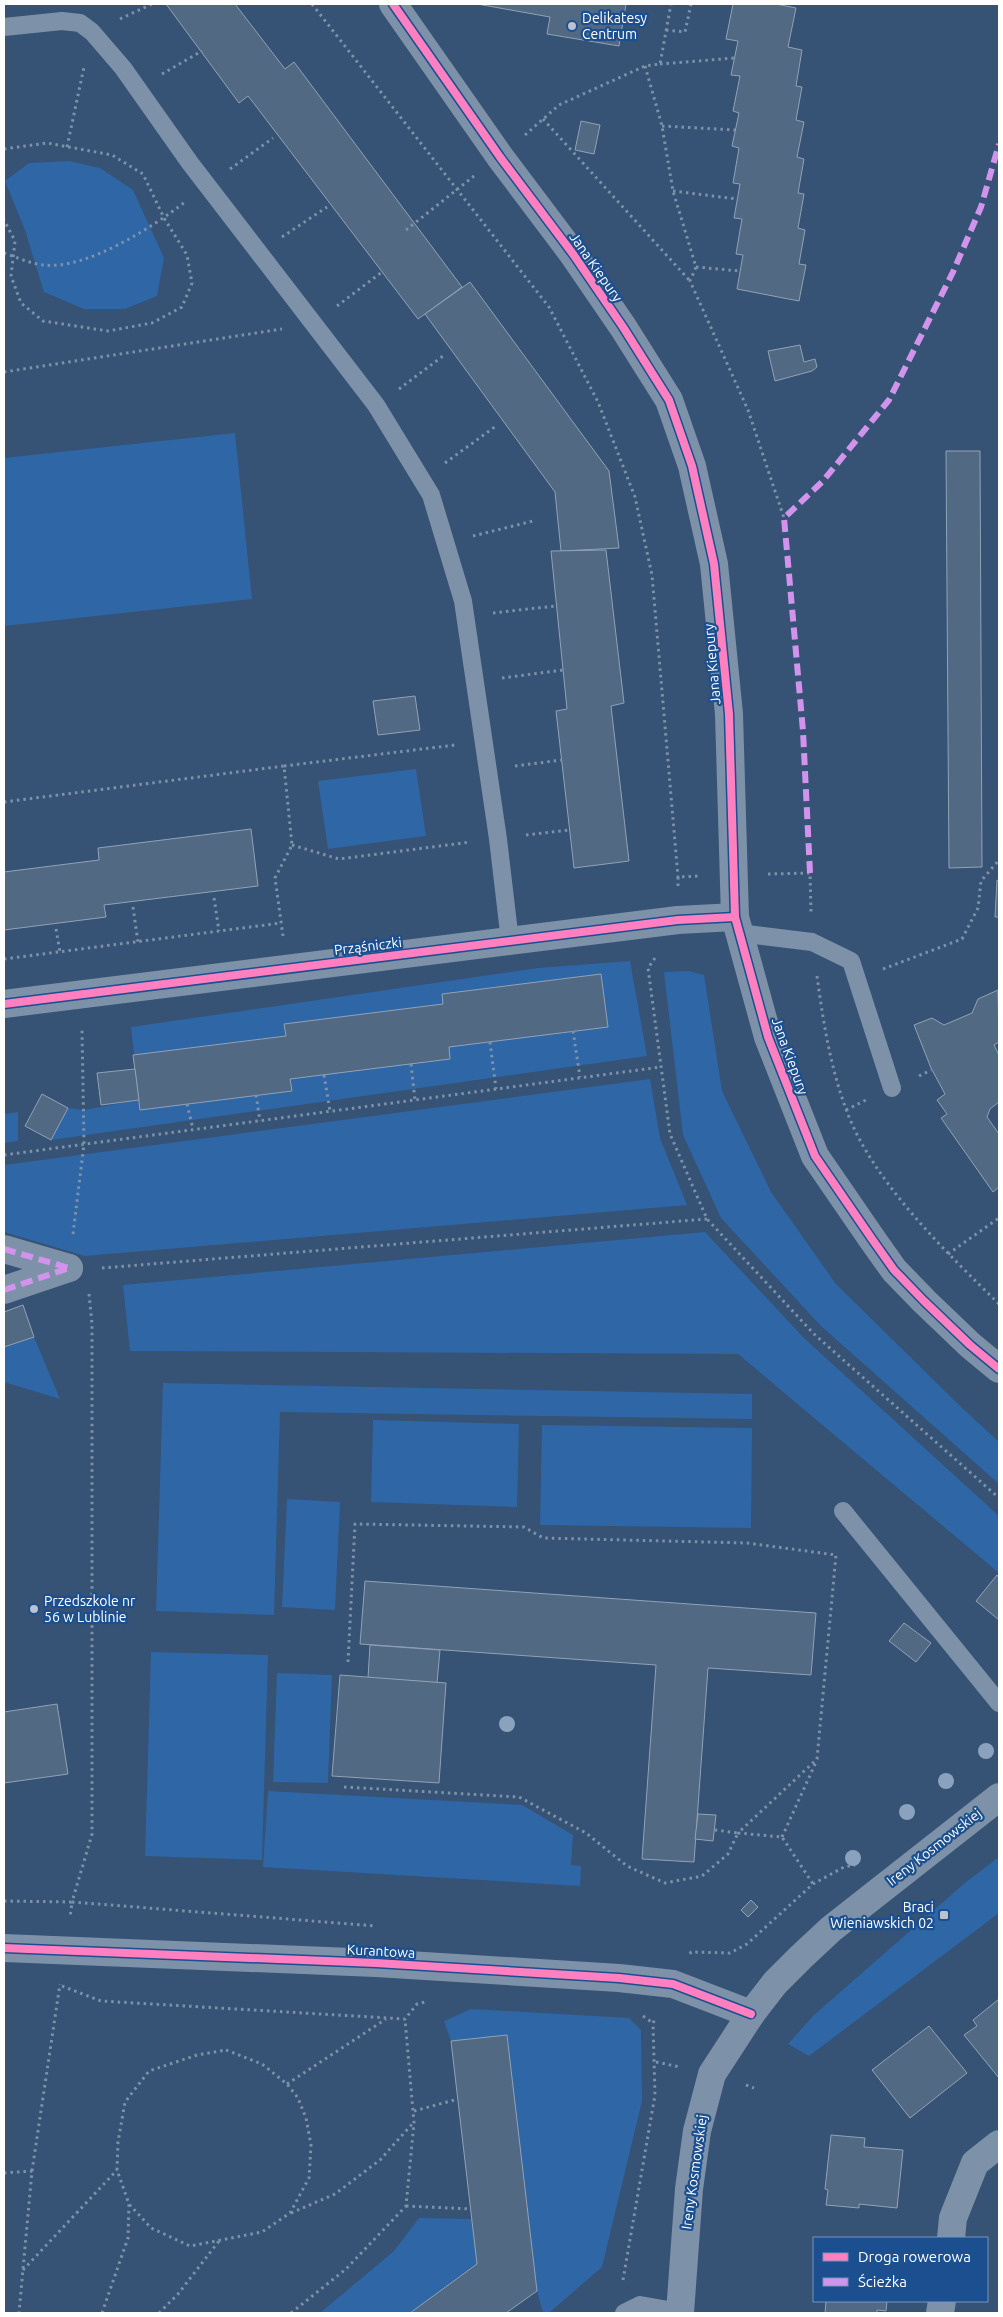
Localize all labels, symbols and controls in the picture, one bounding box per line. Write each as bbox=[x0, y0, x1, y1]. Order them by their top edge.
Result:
place label: Delikatesy Centrum bbox=[582, 10, 647, 42]
marker: Delikatesy Centrum bbox=[566, 20, 578, 32]
street label: Jana Kiepury bbox=[566, 229, 626, 305]
street label: Jana Kiepury bbox=[700, 623, 723, 705]
street label: Prząśniczki bbox=[333, 934, 403, 958]
street label: Jana Kiepury bbox=[769, 1015, 811, 1097]
place label: Przedszkole nr 56 w Lublinie bbox=[44, 1593, 136, 1625]
marker: Przedszkole nr 56 w Lublinie bbox=[28, 1603, 40, 1615]
street label: Ireny Kosmowskiej bbox=[883, 1805, 985, 1889]
place label: Braci Wieniawskich 02 bbox=[830, 1899, 934, 1931]
marker: Braci Wieniawskich 02 bbox=[938, 1909, 950, 1921]
street label: Kurantowa bbox=[346, 1941, 416, 1961]
street label: Ireny Kosmowskiej bbox=[678, 2114, 710, 2230]
legend bbox=[813, 2237, 988, 2302]
text: Droga rowerowa bbox=[858, 2248, 971, 2265]
text: Ścieżka bbox=[858, 2273, 907, 2290]

